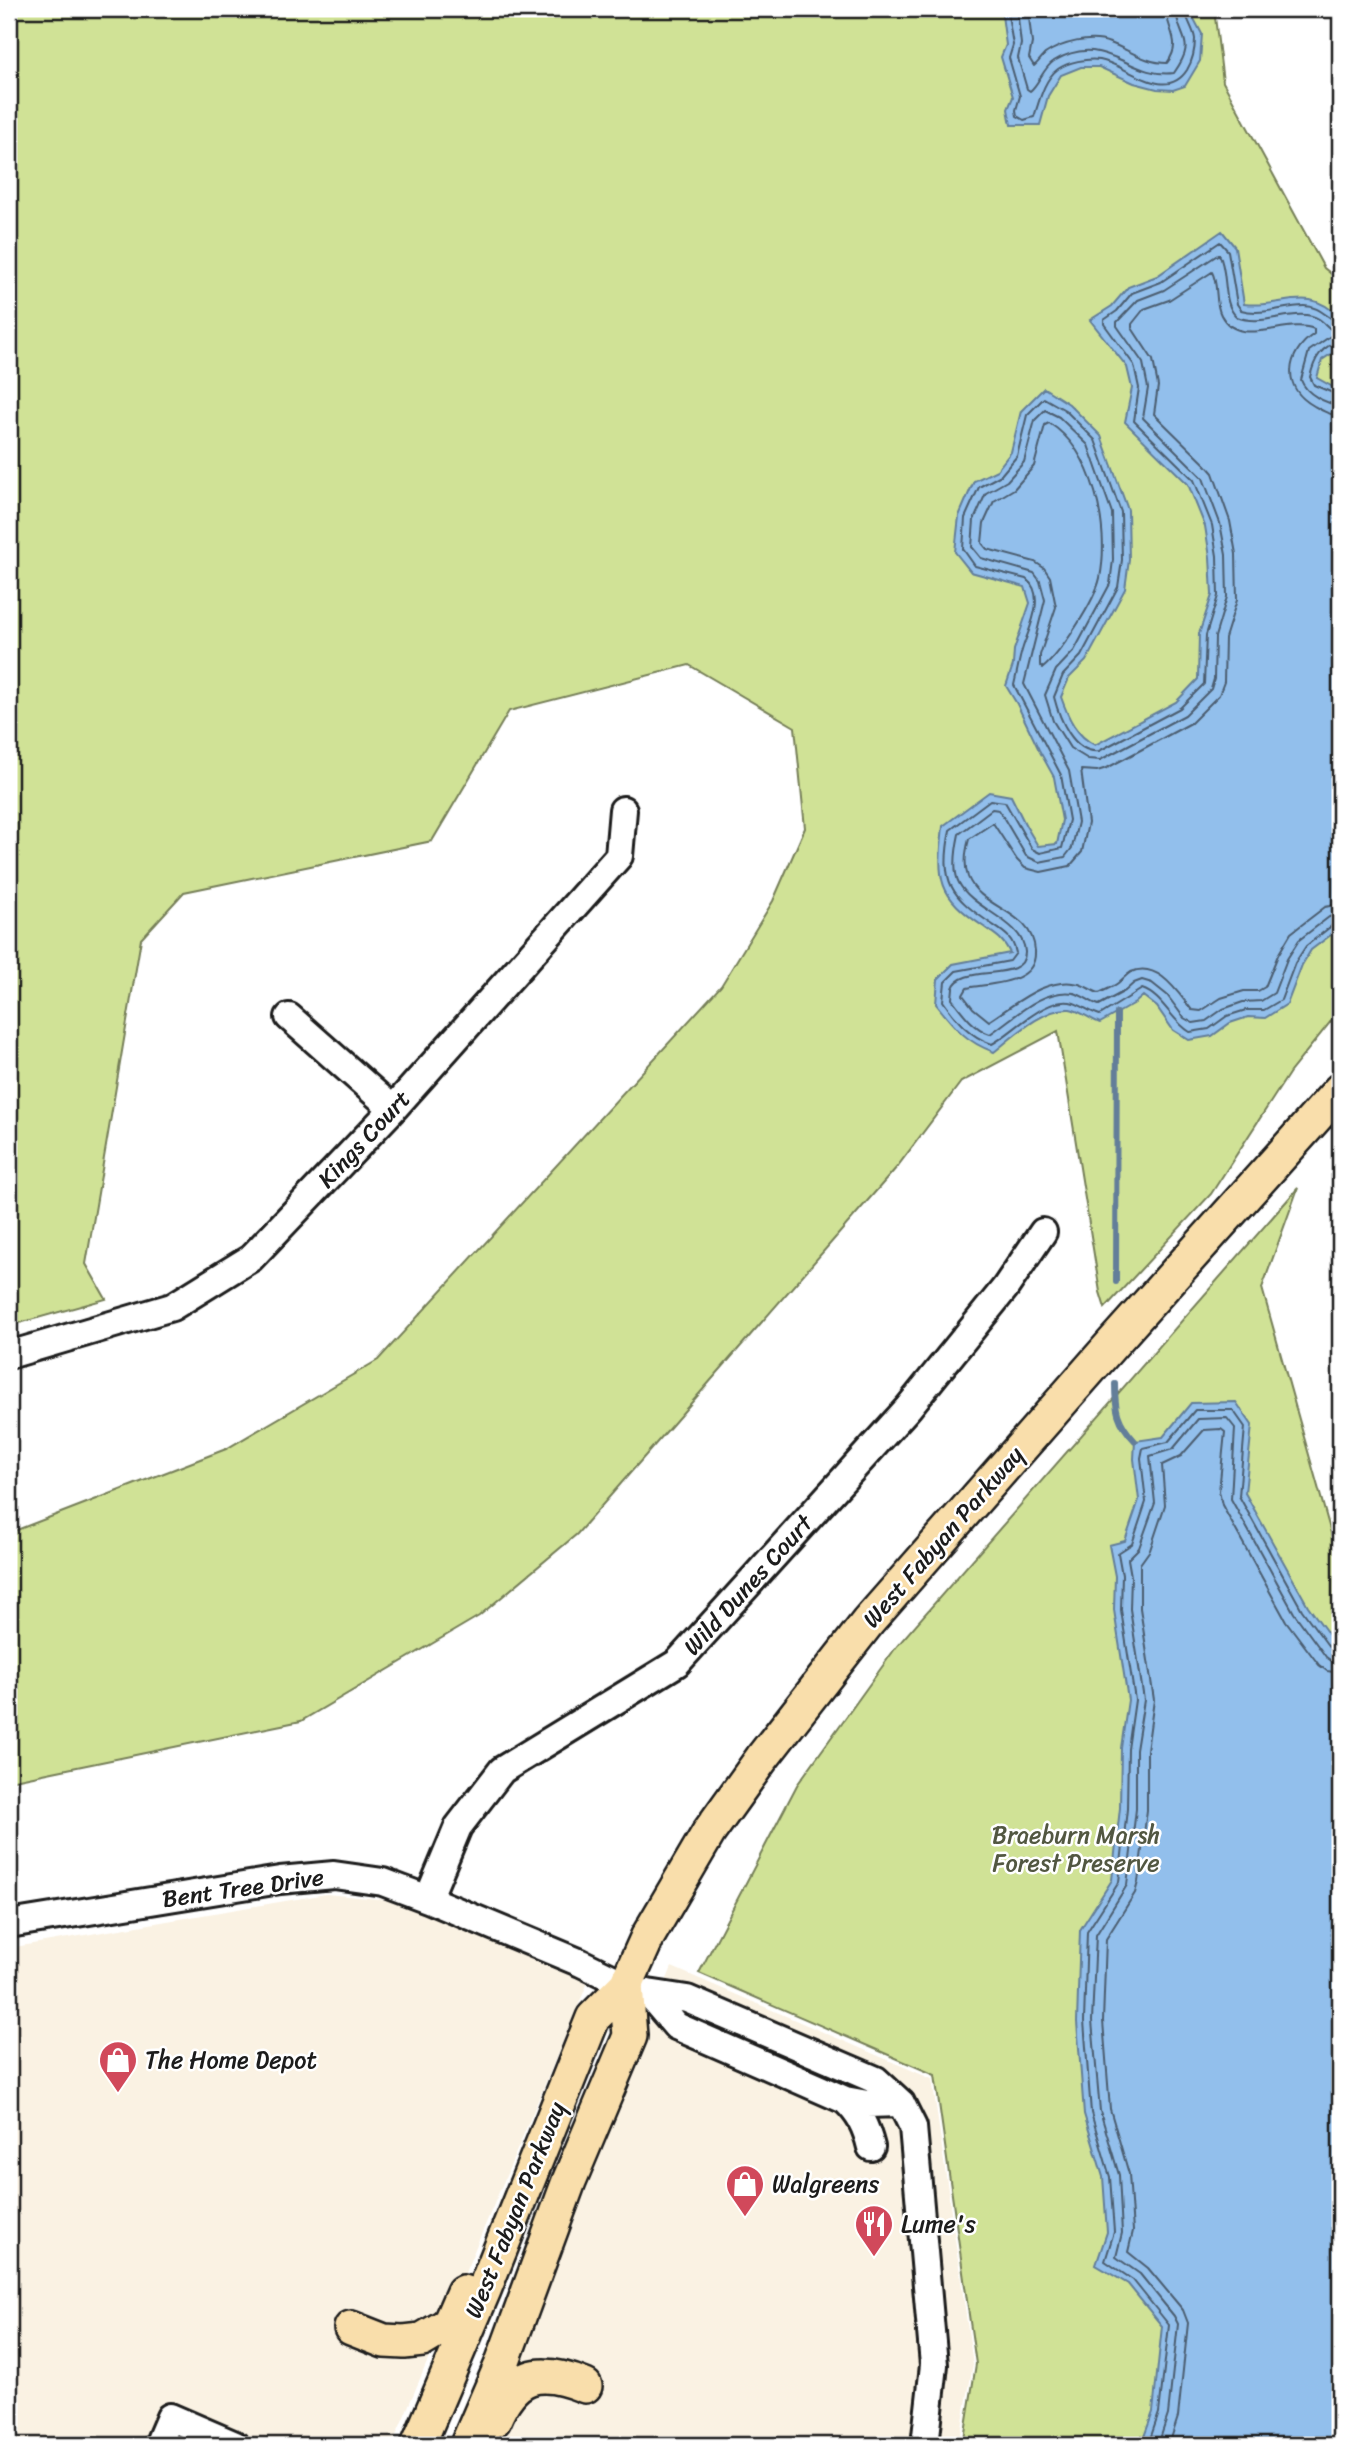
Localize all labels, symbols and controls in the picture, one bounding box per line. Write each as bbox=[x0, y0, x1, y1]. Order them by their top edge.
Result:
street label: Kings Court bbox=[307, 1080, 421, 1198]
street label: West Fabyan Parkway bbox=[852, 1436, 1035, 1638]
street label: Wild Dunes Court bbox=[673, 1503, 824, 1666]
park label: Braeburn Marsh Forest Preserve bbox=[992, 1814, 1160, 1884]
street label: Bent Tree Drive bbox=[159, 1856, 327, 1920]
shop icon: The Home Depot bbox=[97, 2039, 139, 2094]
place label: The Home Depot bbox=[145, 2039, 317, 2081]
street label: West Fabyan Parkway bbox=[452, 2095, 578, 2325]
shop icon: Walgreens bbox=[724, 2163, 766, 2218]
place label: Walgreens bbox=[772, 2163, 879, 2205]
restaurant icon: Lume's bbox=[853, 2203, 895, 2258]
place label: Lume's bbox=[901, 2203, 976, 2245]

